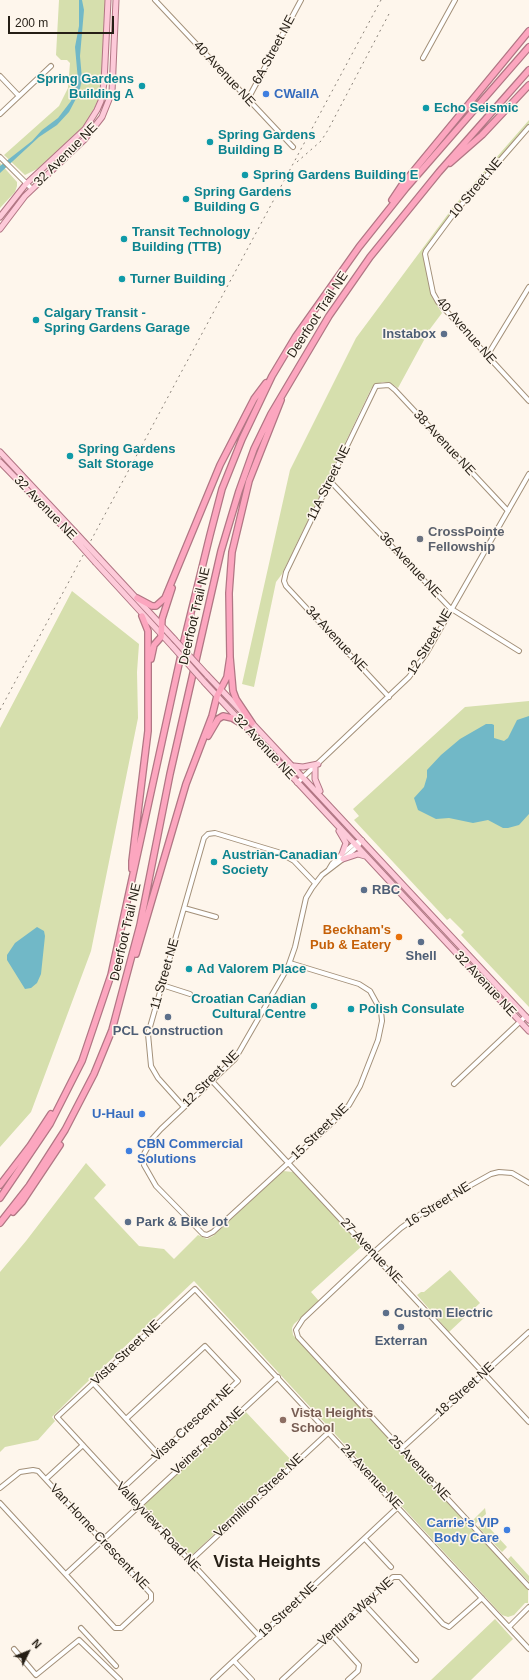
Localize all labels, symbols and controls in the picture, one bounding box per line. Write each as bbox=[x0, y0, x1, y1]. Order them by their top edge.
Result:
scale bar bbox=[10, 8, 116, 34]
street label: 6A Street NE bbox=[249, 13, 299, 87]
text: 200 m bbox=[15, 16, 48, 30]
street label: 40 Avenue NE bbox=[190, 38, 258, 110]
place label: Spring Gardens Building A bbox=[36, 71, 134, 102]
marker: Spring Gardens Building A bbox=[137, 81, 147, 91]
place label: CWallA bbox=[274, 86, 319, 102]
marker: CWallA bbox=[261, 89, 271, 99]
place label: Echo Seismic bbox=[434, 100, 519, 116]
marker: Echo Seismic bbox=[421, 103, 431, 113]
street label: 32 Avenue NE bbox=[31, 120, 101, 190]
place label: Spring Gardens Building B bbox=[218, 127, 316, 158]
marker: Spring Gardens Building B bbox=[205, 137, 215, 147]
street label: 10 Street NE bbox=[446, 154, 506, 222]
place label: Spring Gardens Building E bbox=[253, 167, 418, 183]
marker: Spring Gardens Building E bbox=[240, 170, 250, 180]
place label: Spring Gardens Building G bbox=[194, 184, 292, 215]
marker: Spring Gardens Building G bbox=[181, 194, 191, 204]
place label: Transit Technology Building (TTB) bbox=[132, 224, 250, 255]
marker: Transit Technology Building (TTB) bbox=[119, 234, 129, 244]
street label: Deerfoot Trail NE bbox=[284, 269, 352, 361]
place label: Turner Building bbox=[130, 271, 226, 287]
marker: Turner Building bbox=[117, 274, 127, 284]
street label: 40 Avenue NE bbox=[433, 294, 499, 368]
place label: Calgary Transit - Spring Gardens Garage bbox=[44, 305, 190, 336]
marker: Calgary Transit - Spring Gardens Garage bbox=[31, 315, 41, 325]
place label: Instabox bbox=[383, 326, 436, 342]
marker: Instabox bbox=[439, 329, 449, 339]
street label: 38 Avenue NE bbox=[410, 407, 478, 479]
place label: Spring Gardens Salt Storage bbox=[78, 441, 176, 472]
street label: 11A Street NE bbox=[304, 443, 354, 523]
marker: Spring Gardens Salt Storage bbox=[65, 451, 75, 461]
street label: 32 Avenue NE bbox=[10, 473, 80, 543]
place label: CrossPointe Fellowship bbox=[428, 524, 505, 555]
street label: 36 Avenue NE bbox=[376, 529, 444, 601]
marker: CrossPointe Fellowship bbox=[415, 534, 425, 544]
street label: Deerfoot Trail NE bbox=[176, 566, 214, 666]
street label: 34 Avenue NE bbox=[302, 603, 370, 675]
street label: 12 Street NE bbox=[404, 606, 456, 678]
street label: 32 Avenue NE bbox=[230, 711, 298, 783]
place label: Austrian-Canadian Society bbox=[222, 847, 338, 878]
marker: Austrian-Canadian Society bbox=[209, 857, 219, 867]
street label: Deerfoot Trail NE bbox=[107, 882, 145, 982]
place label: RBC bbox=[372, 882, 400, 898]
marker: RBC bbox=[359, 885, 369, 895]
place label: Beckham's Pub & Eatery bbox=[310, 922, 391, 953]
marker: Beckham's Pub & Eatery bbox=[394, 932, 404, 942]
street label: 11 Street NE bbox=[147, 937, 183, 1011]
marker: Shell bbox=[416, 937, 426, 947]
place label: Shell bbox=[405, 948, 437, 964]
street label: 32 Avenue NE bbox=[451, 948, 519, 1020]
place label: Ad Valorem Place bbox=[197, 961, 306, 977]
marker: Ad Valorem Place bbox=[184, 964, 194, 974]
place label: Croatian Canadian Cultural Centre bbox=[191, 991, 306, 1022]
marker: Croatian Canadian Cultural Centre bbox=[309, 1001, 319, 1011]
place label: Polish Consulate bbox=[359, 1001, 464, 1017]
marker: Polish Consulate bbox=[346, 1004, 356, 1014]
marker: PCL Construction bbox=[163, 1012, 173, 1022]
place label: PCL Construction bbox=[113, 1023, 223, 1039]
street label: 12 Street NE bbox=[179, 1047, 243, 1111]
street label: 15 Street NE bbox=[288, 1101, 352, 1163]
place label: U-Haul bbox=[92, 1106, 134, 1122]
marker: U-Haul bbox=[137, 1109, 147, 1119]
place label: CBN Commercial Solutions bbox=[137, 1136, 243, 1167]
marker: CBN Commercial Solutions bbox=[124, 1146, 134, 1156]
street label: 16 Street NE bbox=[402, 1179, 474, 1231]
place label: Park & Bike lot bbox=[136, 1214, 228, 1230]
street label: 27 Avenue NE bbox=[337, 1215, 405, 1287]
marker: Park & Bike lot bbox=[123, 1217, 133, 1227]
place label: Custom Electric bbox=[394, 1305, 493, 1321]
marker: Custom Electric bbox=[381, 1308, 391, 1318]
street label: Vista Street NE bbox=[88, 1317, 164, 1389]
marker: Exterran bbox=[396, 1322, 406, 1332]
place label: Exterran bbox=[375, 1333, 427, 1349]
street label: 18 Street NE bbox=[432, 1359, 498, 1421]
street label: Vista Crescent NE bbox=[149, 1381, 237, 1465]
street label: Veiner Road NE bbox=[169, 1404, 247, 1478]
place label: Vista Heights School bbox=[291, 1405, 373, 1436]
marker: Vista Heights School bbox=[278, 1415, 288, 1425]
street label: 25 Avenue NE bbox=[385, 1432, 453, 1504]
street label: 24 Avenue NE bbox=[337, 1441, 405, 1513]
street label: Vermillion Street NE bbox=[211, 1451, 307, 1541]
street label: Valleyview Road NE bbox=[112, 1479, 204, 1575]
street label: Van Horne Crescent NE bbox=[46, 1481, 152, 1593]
place label: Carrie's VIP Body Care bbox=[427, 1515, 499, 1546]
marker: Carrie's VIP Body Care bbox=[502, 1525, 512, 1535]
district label: Vista Heights bbox=[213, 1552, 321, 1572]
street label: Ventura Way NE bbox=[315, 1574, 397, 1650]
street label: 19 Street NE bbox=[255, 1579, 321, 1641]
north arrow bbox=[8, 1632, 48, 1672]
text: N bbox=[30, 1637, 44, 1651]

